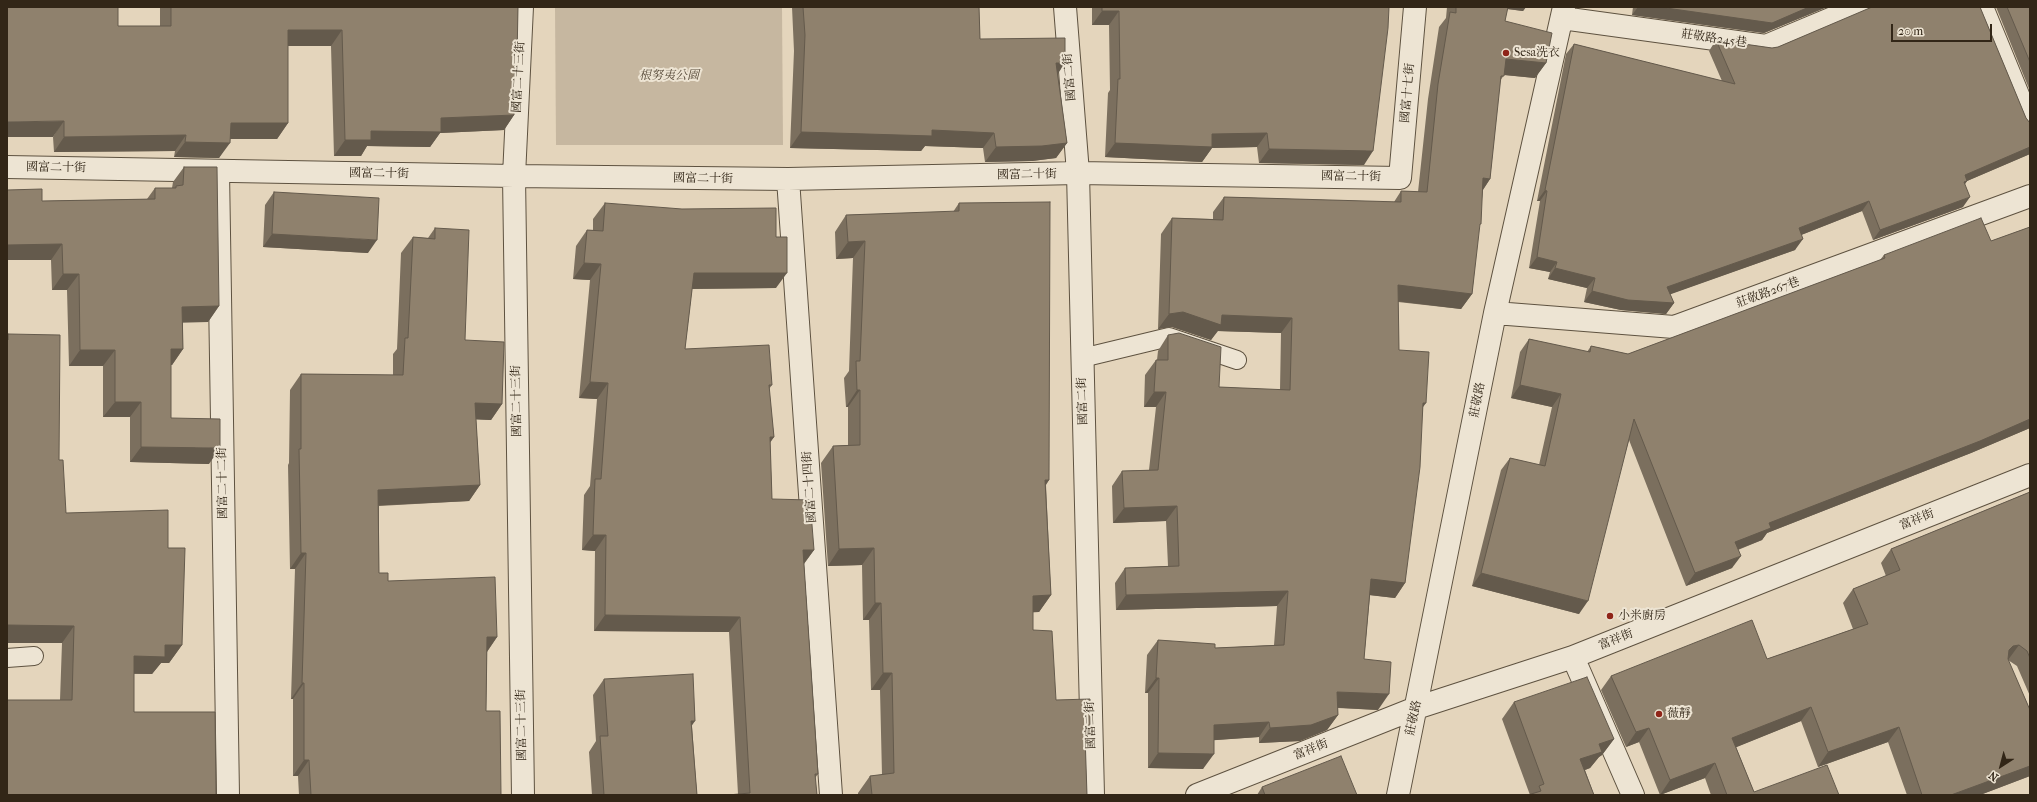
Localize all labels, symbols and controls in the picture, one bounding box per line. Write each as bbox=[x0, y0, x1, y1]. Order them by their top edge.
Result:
scale bar bbox=[1893, 16, 1994, 42]
text: 20 m bbox=[1898, 24, 1923, 38]
street label: 莊敬路245巷 bbox=[1680, 27, 1748, 51]
street label: 國富二十三街 bbox=[510, 41, 528, 113]
place label: Sesa洗衣 bbox=[1514, 46, 1560, 60]
marker: Sesa洗衣 bbox=[1501, 48, 1511, 58]
street label: 國富二街 bbox=[1061, 52, 1079, 102]
street label: 國富十七街 bbox=[1398, 62, 1418, 124]
park label: 根努夷公園 bbox=[639, 69, 699, 83]
street label: 國富二十街 bbox=[26, 160, 86, 176]
street label: 國富二十街 bbox=[349, 166, 409, 182]
street label: 國富二十街 bbox=[997, 167, 1057, 183]
street label: 國富二十街 bbox=[1321, 169, 1381, 185]
street label: 國富二十街 bbox=[673, 171, 733, 187]
street label: 莊敬路267巷 bbox=[1734, 275, 1802, 311]
street label: 國富二十三街 bbox=[509, 365, 525, 437]
street label: 國富二街 bbox=[1075, 377, 1091, 425]
street label: 莊敬路 bbox=[1467, 381, 1489, 419]
street label: 國富二十二街 bbox=[215, 447, 231, 519]
street label: 國富二十四街 bbox=[800, 451, 820, 523]
street label: 富祥街 bbox=[1898, 507, 1936, 533]
place label: 小米廚房 bbox=[1618, 609, 1666, 623]
marker: 小米廚房 bbox=[1605, 611, 1615, 621]
street label: 富祥街 bbox=[1597, 627, 1635, 653]
street label: 國富二十三街 bbox=[514, 689, 530, 761]
street label: 莊敬路 bbox=[1403, 699, 1425, 737]
street label: 國富二街 bbox=[1083, 701, 1099, 749]
place label: 薇靜 bbox=[1667, 707, 1691, 721]
marker: 薇靜 bbox=[1654, 709, 1664, 719]
street label: 富祥街 bbox=[1292, 737, 1330, 763]
north arrow bbox=[1981, 746, 2021, 786]
text: N bbox=[1986, 768, 2001, 784]

